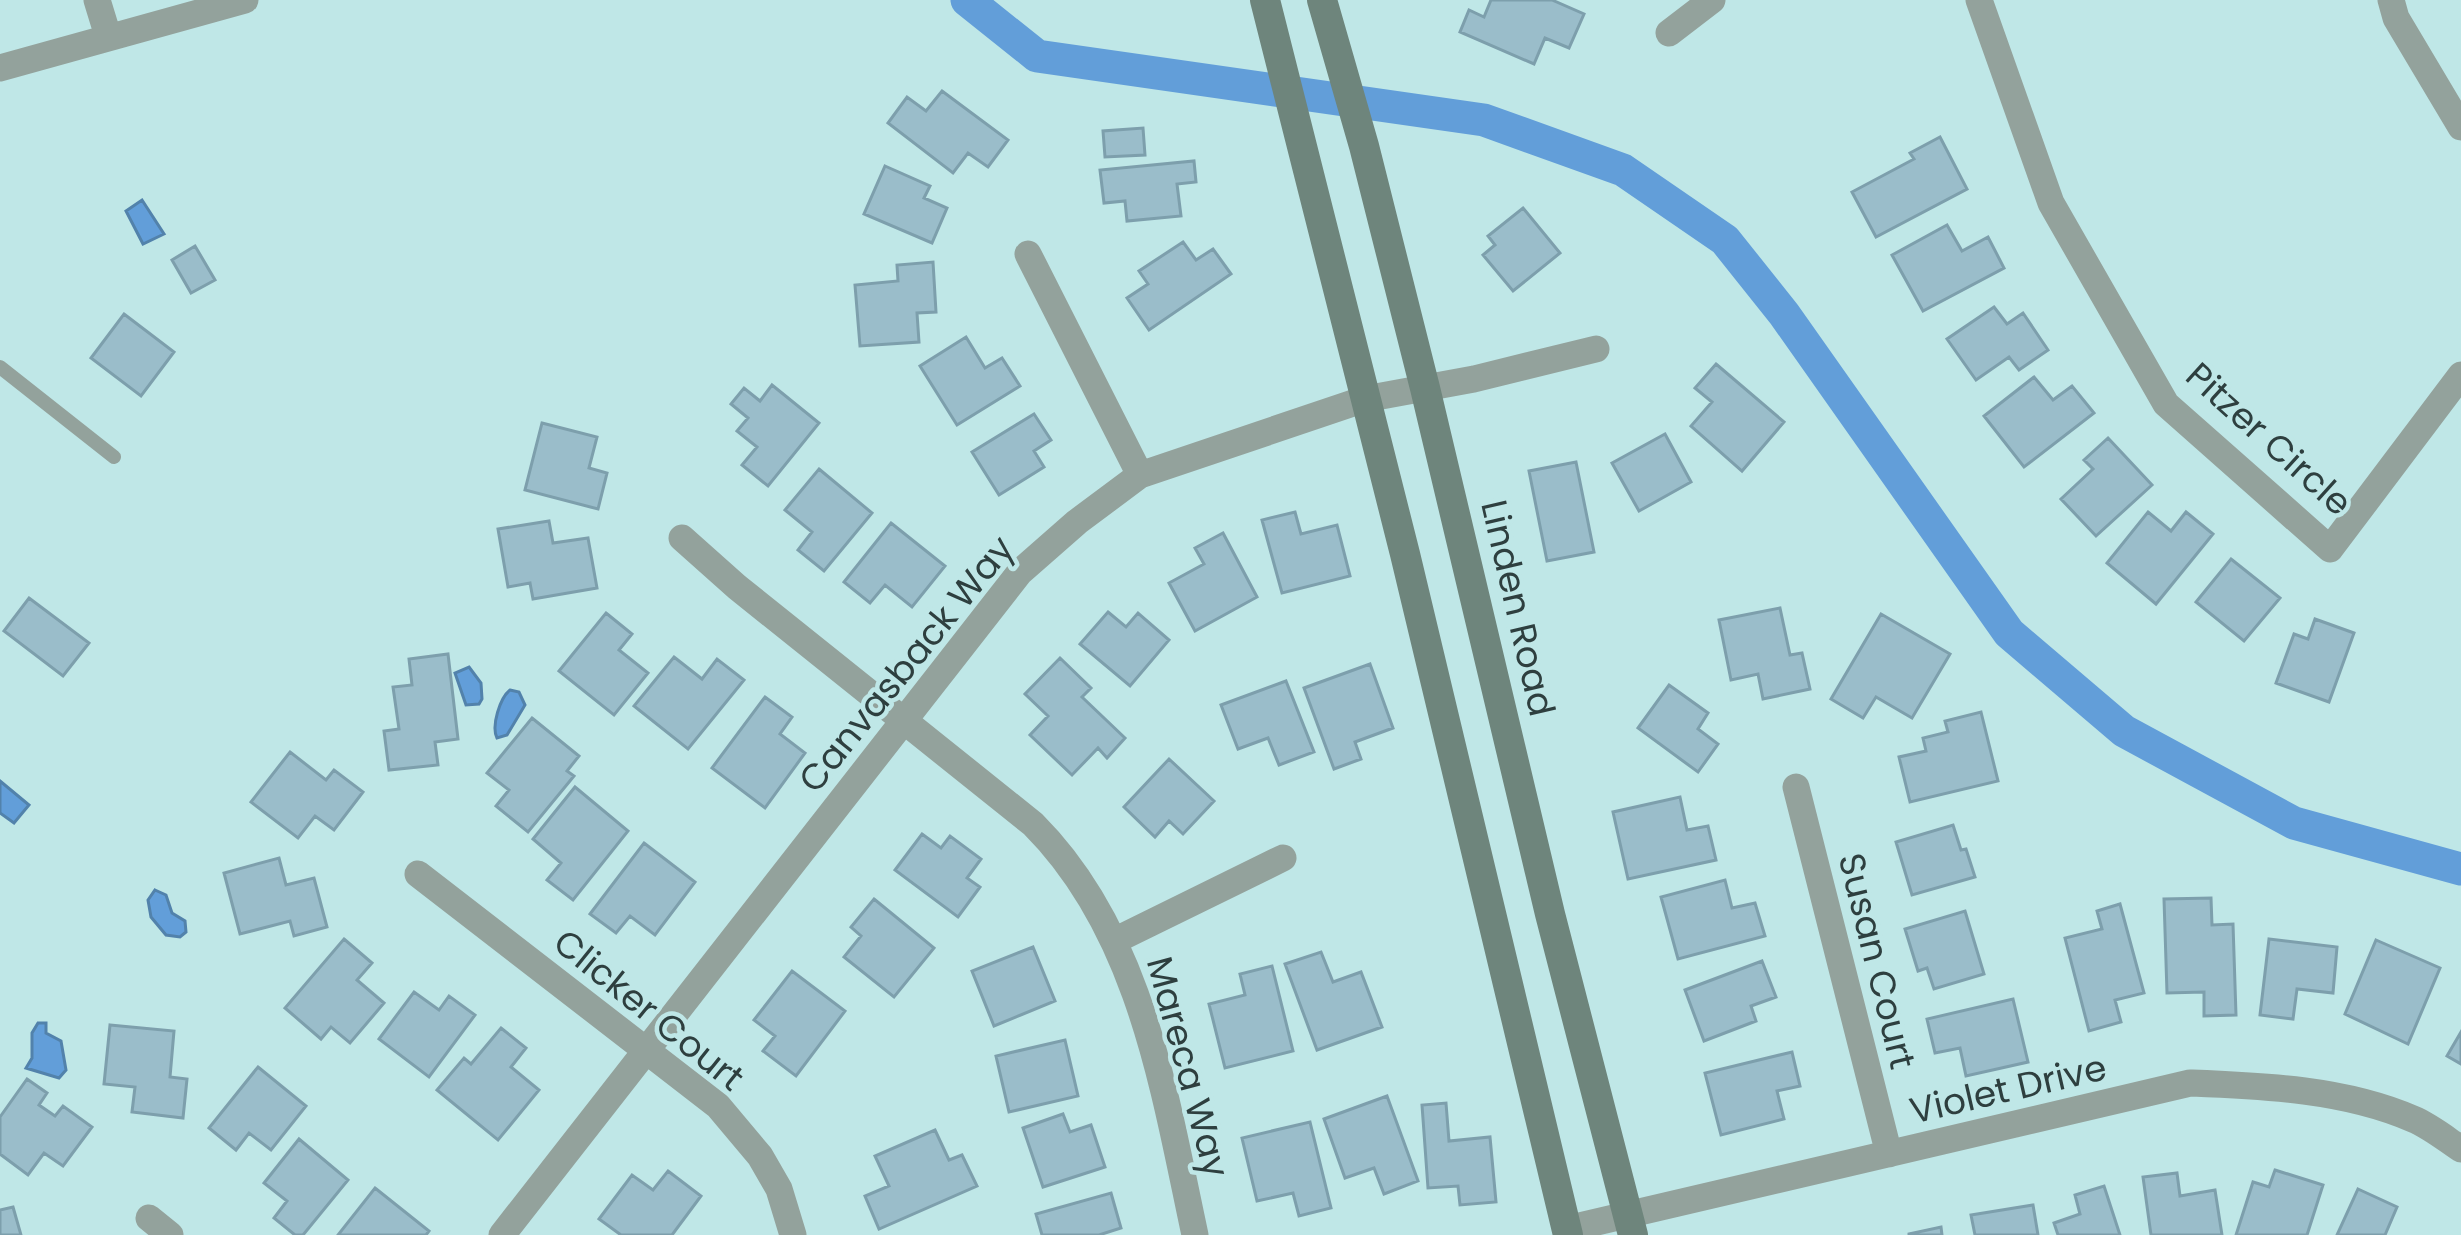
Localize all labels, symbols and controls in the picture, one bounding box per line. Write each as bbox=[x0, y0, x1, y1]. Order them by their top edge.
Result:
street label: Pitzer Circle bbox=[2175, 351, 2363, 527]
street label: Linden Road bbox=[1468, 495, 1568, 721]
street label: Canvasback Way bbox=[786, 525, 1026, 803]
street label: Susan Court bbox=[1826, 848, 1928, 1074]
street label: Clicker Court bbox=[543, 917, 755, 1103]
street label: Mareca Way bbox=[1134, 951, 1242, 1183]
street label: Violet Drive bbox=[1905, 1042, 2111, 1136]

